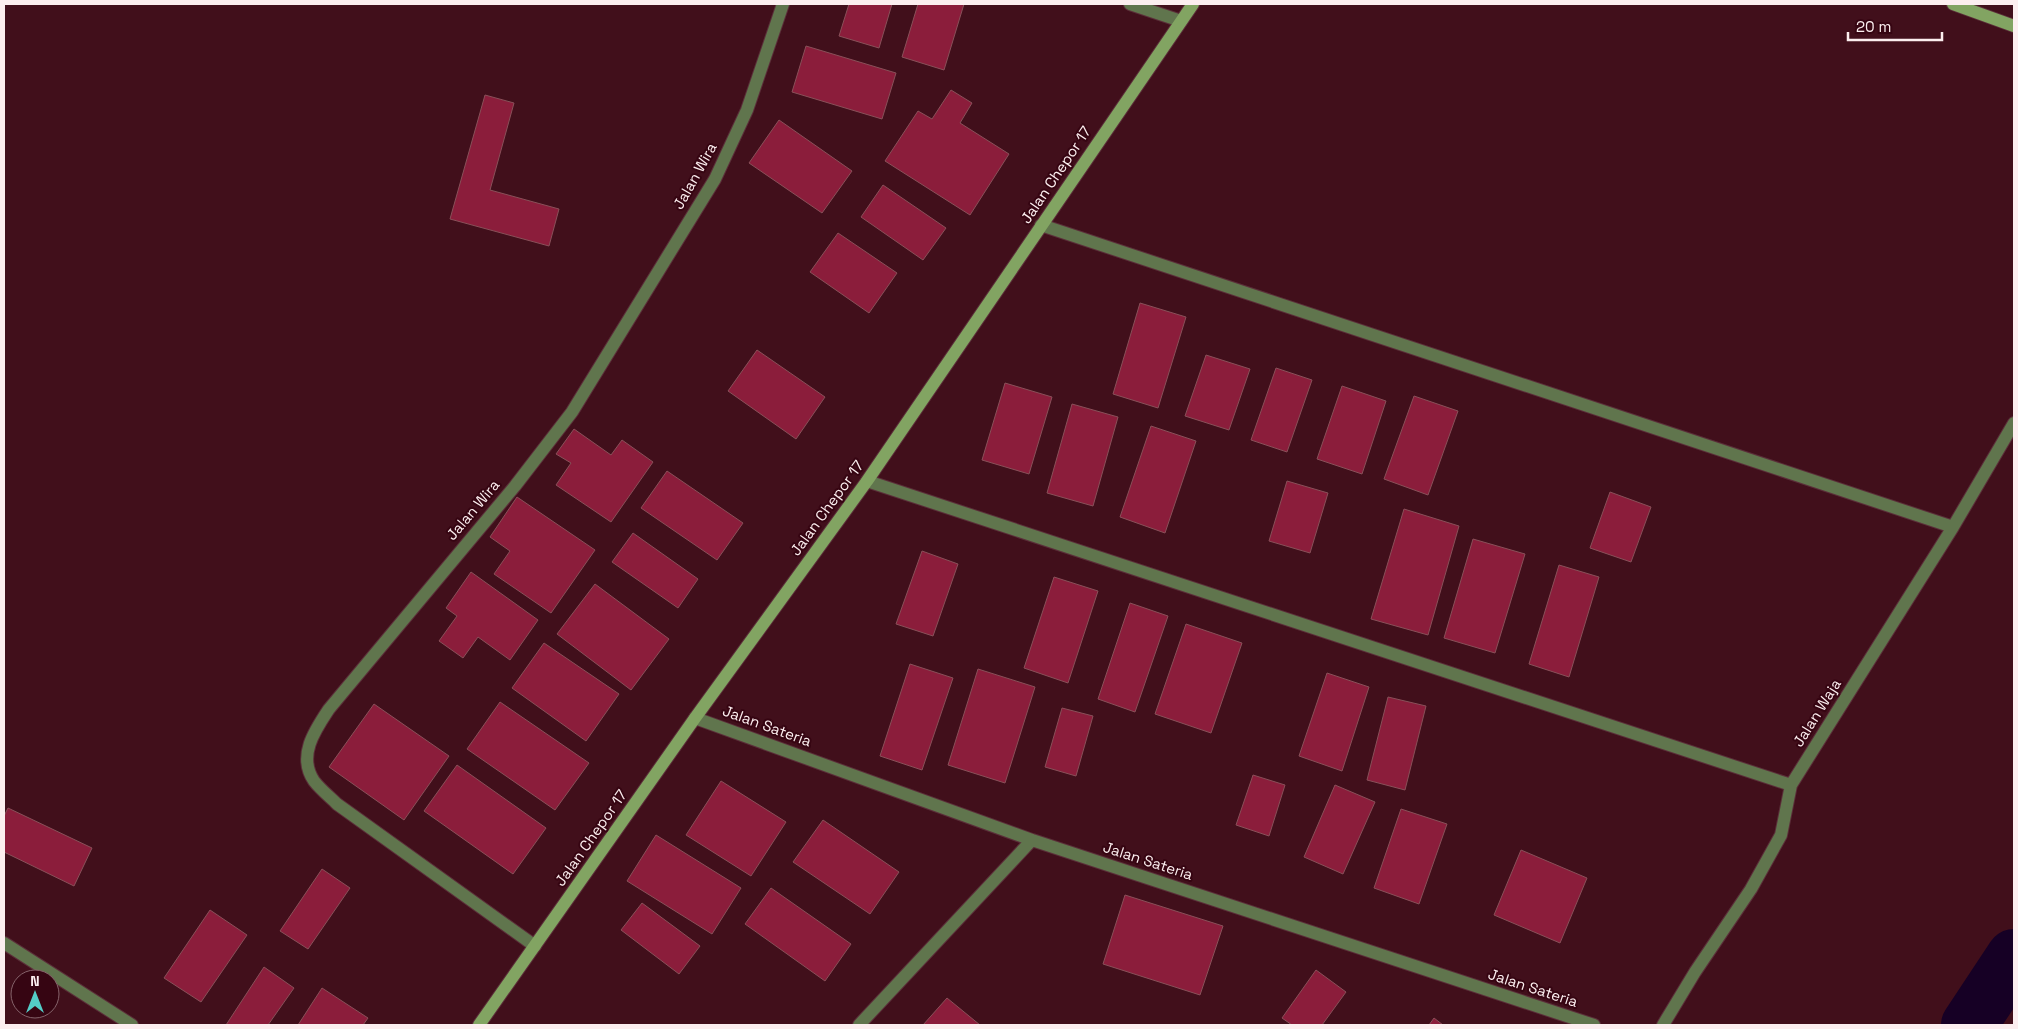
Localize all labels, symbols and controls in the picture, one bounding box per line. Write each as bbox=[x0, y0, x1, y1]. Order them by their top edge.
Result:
scale bar bbox=[1848, 10, 1942, 42]
text: 20 m bbox=[1856, 17, 1891, 36]
street label: Jalan Chepor 17 bbox=[1016, 122, 1095, 227]
street label: Jalan Wira bbox=[669, 139, 721, 212]
street label: Jalan Chepor 17 bbox=[786, 456, 868, 559]
street label: Jalan Wira bbox=[442, 475, 504, 544]
street label: Jalan Waja bbox=[1788, 675, 1845, 750]
street label: Jalan Sateria bbox=[720, 701, 815, 751]
street label: Jalan Chepor 17 bbox=[550, 786, 631, 890]
street label: Jalan Sateria bbox=[1101, 837, 1196, 884]
street label: Jalan Sateria bbox=[1486, 964, 1581, 1011]
north arrow bbox=[10, 969, 60, 1019]
text: N bbox=[30, 972, 40, 990]

